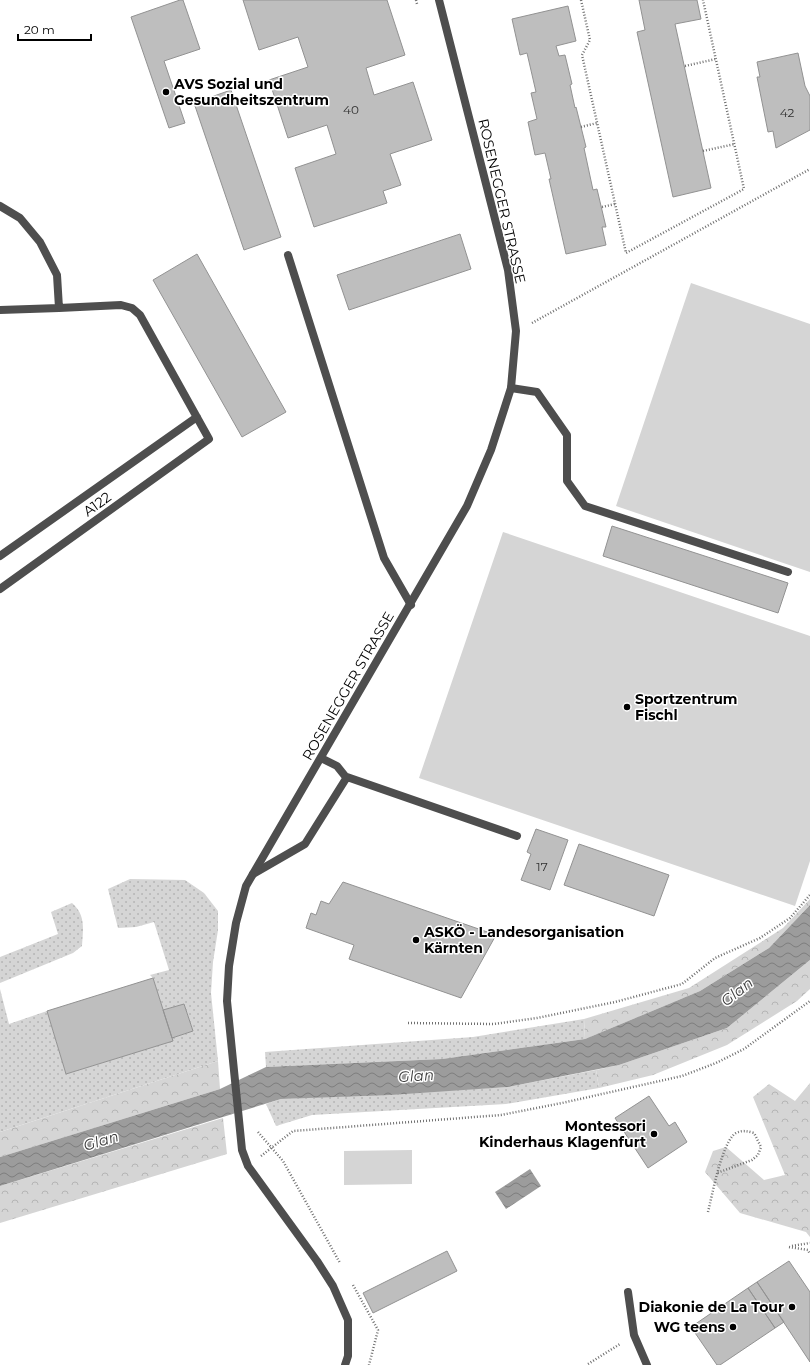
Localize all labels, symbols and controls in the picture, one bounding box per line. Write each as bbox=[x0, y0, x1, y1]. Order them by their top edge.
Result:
scale bar bbox=[18, 16, 91, 42]
text: 20 m bbox=[24, 22, 55, 37]
place label: AVS Sozial und Gesundheitszentrum bbox=[173, 75, 329, 109]
marker: AVS Sozial und Gesundheitszentrum bbox=[161, 87, 171, 97]
house number: 40 bbox=[343, 102, 359, 117]
house number: 42 bbox=[780, 105, 795, 120]
street label: ROSENEGGER STRASSE bbox=[474, 117, 530, 285]
street label: A122 bbox=[79, 488, 115, 520]
street label: ROSENEGGER STRASSE bbox=[298, 608, 398, 764]
place label: Sportzentrum Fischl bbox=[635, 690, 738, 724]
marker: Sportzentrum Fischl bbox=[622, 702, 632, 712]
house number: 17 bbox=[536, 859, 548, 874]
place label: ASKÖ - Landesorganisation Kärnten bbox=[423, 923, 624, 957]
marker: ASKÖ - Landesorganisation Kärnten bbox=[411, 935, 421, 945]
water label: Glan bbox=[717, 973, 757, 1010]
water label: Glan bbox=[397, 1065, 435, 1086]
place label: Montessori Kinderhaus Klagenfurt bbox=[479, 1117, 646, 1151]
water label: Glan bbox=[81, 1126, 121, 1155]
marker: Montessori Kinderhaus Klagenfurt bbox=[649, 1129, 659, 1139]
place label: Diakonie de La Tour bbox=[639, 1298, 784, 1316]
marker: Diakonie de La Tour bbox=[787, 1302, 797, 1312]
place label: WG teens bbox=[654, 1318, 726, 1336]
marker: WG teens bbox=[728, 1322, 738, 1332]

